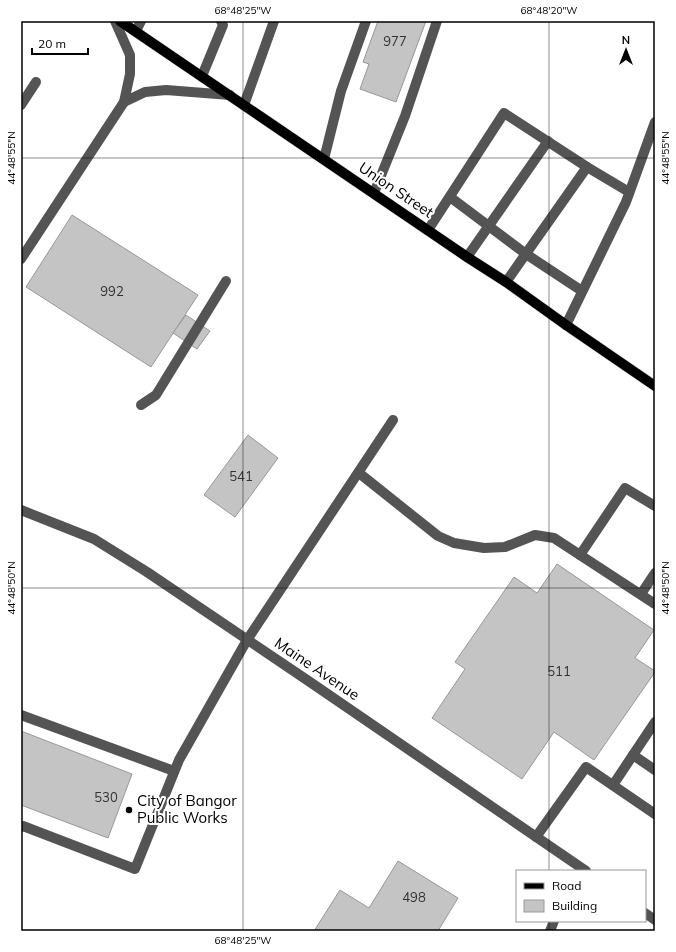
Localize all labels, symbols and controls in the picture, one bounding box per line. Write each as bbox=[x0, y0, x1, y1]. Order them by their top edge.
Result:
text: 68°48'25"W bbox=[215, 4, 271, 17]
text: 68°48'20"W bbox=[521, 4, 577, 17]
scale bar bbox=[32, 30, 88, 56]
north arrow bbox=[606, 30, 646, 70]
house number: 977 bbox=[383, 33, 407, 49]
text: N bbox=[622, 33, 630, 47]
text: 20 m bbox=[38, 36, 66, 51]
text: 44°48'55"N bbox=[5, 131, 18, 185]
text: 44°48'55"N bbox=[659, 131, 672, 185]
street label: Union Street bbox=[355, 158, 437, 222]
house number: 992 bbox=[100, 283, 124, 299]
house number: 541 bbox=[229, 468, 253, 484]
text: 44°48'50"N bbox=[5, 561, 18, 615]
text: 44°48'50"N bbox=[659, 561, 672, 615]
street label: Maine Avenue bbox=[271, 633, 363, 704]
house number: 511 bbox=[547, 663, 571, 679]
house number: 530 bbox=[94, 789, 118, 805]
place label: City of Bangor Public Works bbox=[137, 791, 237, 827]
marker: City of Bangor Public Works bbox=[124, 805, 134, 815]
legend bbox=[516, 870, 646, 922]
text: Road bbox=[552, 878, 581, 893]
house number: 498 bbox=[402, 889, 426, 905]
text: Building bbox=[552, 898, 597, 913]
text: 68°48'25"W bbox=[215, 934, 271, 947]

